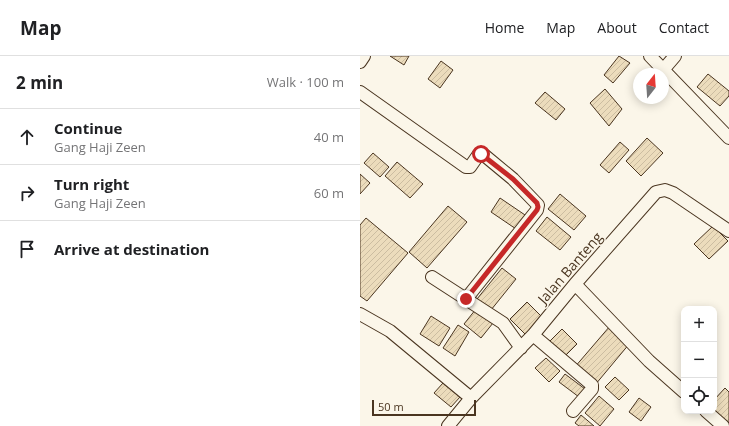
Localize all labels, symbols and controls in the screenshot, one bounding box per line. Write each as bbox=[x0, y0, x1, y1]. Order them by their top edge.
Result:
text: Map bbox=[20, 15, 61, 41]
text: Home bbox=[485, 18, 524, 37]
text: Map bbox=[546, 18, 575, 37]
text: About bbox=[597, 18, 637, 37]
text: Contact bbox=[659, 18, 709, 37]
north arrow bbox=[633, 68, 669, 104]
text: 2 min bbox=[16, 71, 63, 94]
text: Walk · 100 m bbox=[267, 73, 344, 91]
text: Continue bbox=[54, 118, 122, 138]
icon: ahead bbox=[16, 126, 38, 148]
text: 40 m bbox=[314, 128, 344, 146]
text: Gang Haji Zeen bbox=[54, 138, 146, 156]
route start bbox=[472, 145, 490, 163]
text: Turn right bbox=[54, 174, 129, 194]
icon: right bbox=[16, 182, 38, 204]
text: 60 m bbox=[314, 184, 344, 202]
text: Gang Haji Zeen bbox=[54, 194, 146, 212]
street label: Jalan Banteng bbox=[532, 227, 606, 309]
icon: arrive bbox=[16, 238, 38, 260]
text: Arrive at destination bbox=[54, 239, 209, 259]
route end bbox=[457, 290, 475, 308]
map controls bbox=[681, 306, 717, 414]
button: + bbox=[681, 306, 717, 342]
button: − bbox=[681, 342, 717, 378]
button: locate bbox=[681, 378, 717, 414]
scale bar bbox=[372, 398, 476, 417]
text: 50 m bbox=[378, 399, 404, 414]

